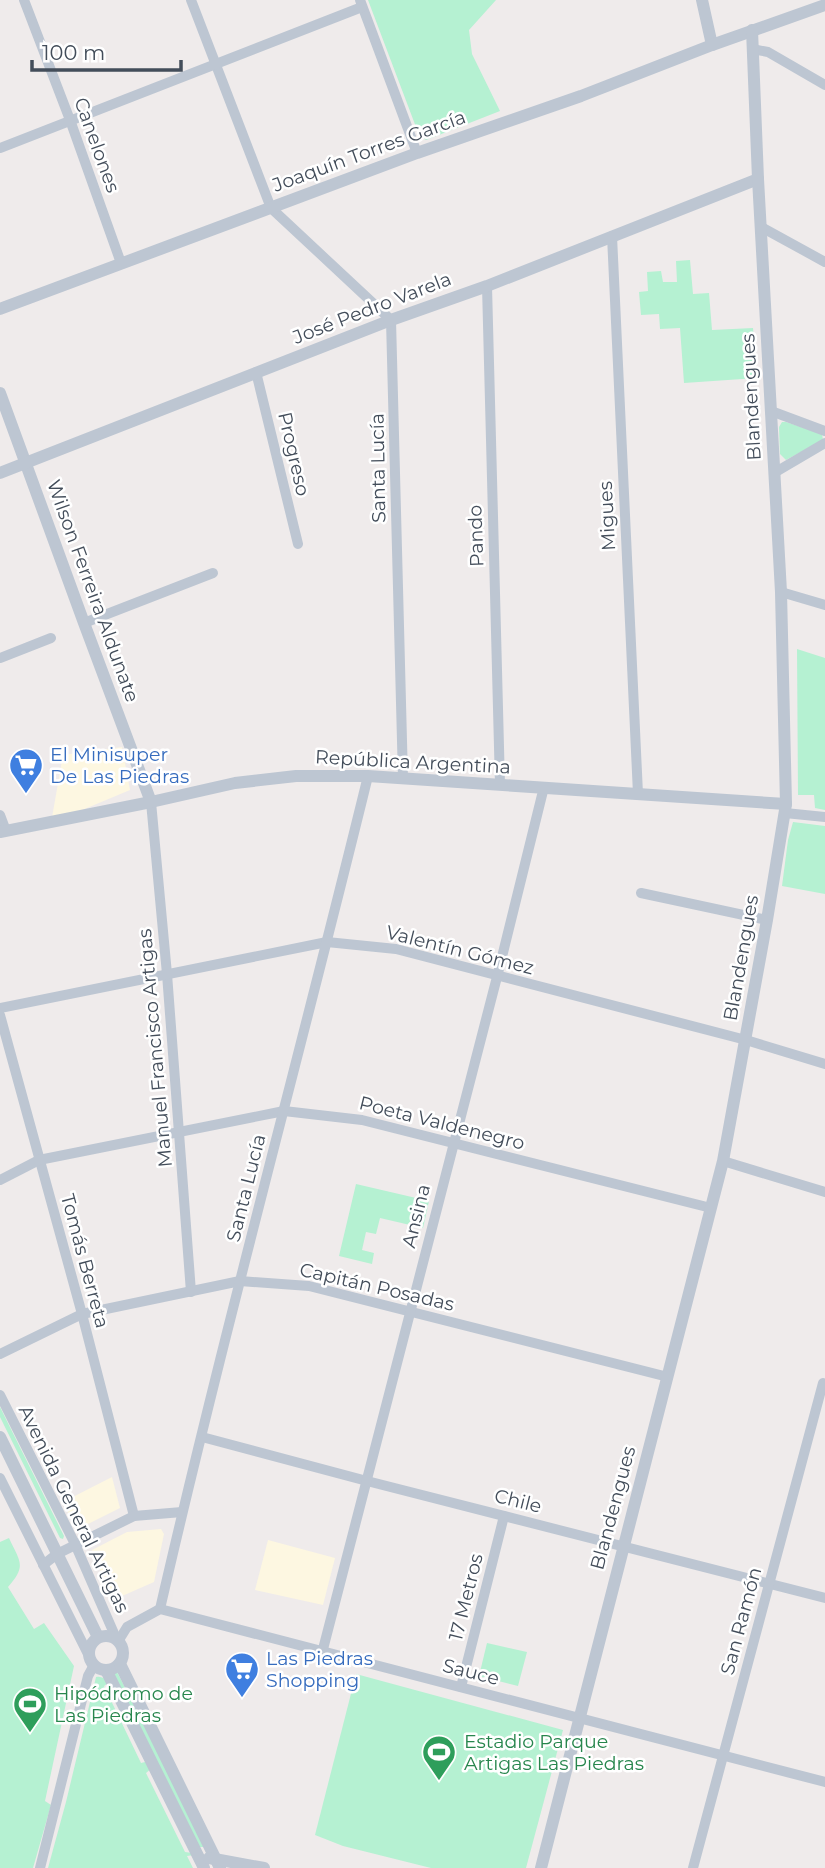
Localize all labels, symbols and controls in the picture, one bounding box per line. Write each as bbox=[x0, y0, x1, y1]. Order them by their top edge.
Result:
scale bar bbox=[32, 28, 180, 72]
text: 100 m bbox=[42, 40, 105, 65]
street label: Canelones bbox=[69, 94, 125, 196]
street label: Joaquín Torres García bbox=[268, 105, 469, 197]
street label: José Pedro Varela bbox=[289, 267, 454, 349]
street label: Blandengues bbox=[736, 333, 766, 461]
street label: Progreso bbox=[273, 410, 315, 498]
street label: Santa Lucía bbox=[366, 413, 390, 523]
street label: Wilson Ferreira Aldunate bbox=[42, 477, 144, 705]
street label: Migues bbox=[594, 481, 620, 551]
street label: Pando bbox=[463, 504, 489, 567]
place label: El Minisuper De Las Piedras bbox=[50, 743, 189, 788]
street label: República Argentina bbox=[314, 745, 512, 779]
supermarket icon: El Minisuper De Las Piedras bbox=[7, 746, 45, 795]
street label: Blandengues bbox=[719, 893, 763, 1023]
street label: Valentín Gómez bbox=[384, 921, 536, 979]
street label: Manuel Francisco Artigas bbox=[133, 928, 177, 1168]
street label: Poeta Valdenegro bbox=[357, 1091, 527, 1155]
street label: Santa Lucía bbox=[222, 1132, 270, 1244]
street label: Ansina bbox=[397, 1182, 435, 1250]
street label: Tomás Berreta bbox=[56, 1191, 114, 1331]
street label: Capitán Posadas bbox=[297, 1258, 457, 1316]
street label: Avenida General Artigas bbox=[14, 1401, 134, 1617]
street label: Blandengues bbox=[585, 1444, 641, 1572]
street label: Chile bbox=[492, 1484, 544, 1518]
street label: 17 Metros bbox=[444, 1551, 488, 1643]
street label: San Ramón bbox=[716, 1565, 766, 1677]
place label: Las Piedras Shopping bbox=[266, 1647, 373, 1692]
supermarket icon: Las Piedras Shopping bbox=[223, 1650, 261, 1699]
street label: Sauce bbox=[440, 1654, 502, 1690]
place label: Hipódromo de Las Piedras bbox=[54, 1682, 193, 1727]
sports icon: Hipódromo de Las Piedras bbox=[11, 1685, 49, 1734]
place label: Estadio Parque Artigas Las Piedras bbox=[464, 1730, 644, 1775]
sports icon: Estadio Parque Artigas Las Piedras bbox=[420, 1733, 458, 1782]

